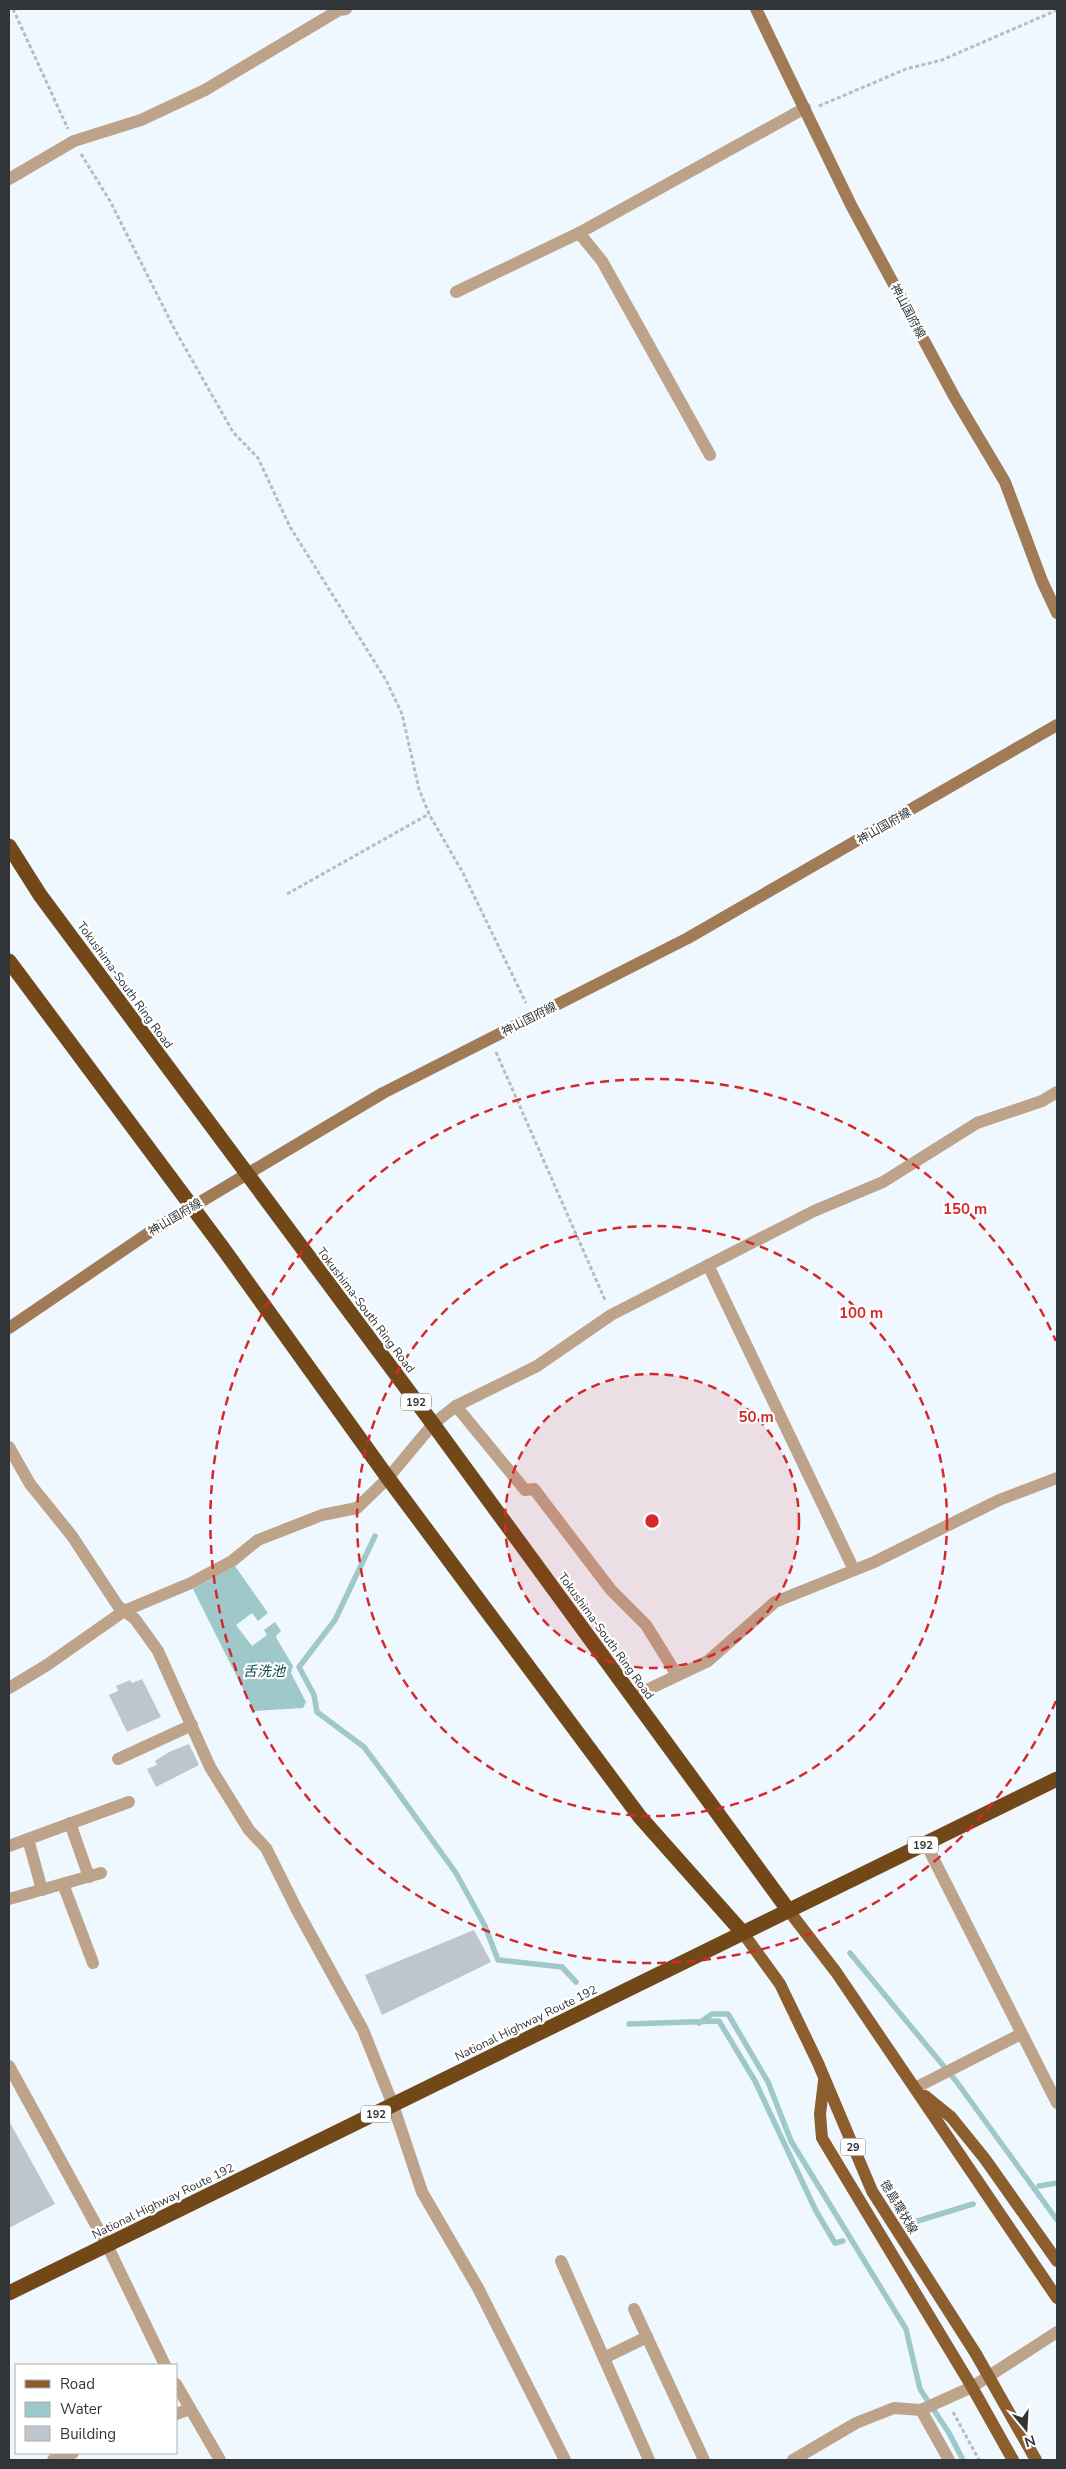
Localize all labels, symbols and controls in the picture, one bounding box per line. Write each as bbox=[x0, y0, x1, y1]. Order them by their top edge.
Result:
street label: 神山国府線 bbox=[887, 281, 929, 341]
street label: 神山国府線 bbox=[854, 804, 914, 848]
street label: Tokushima-South Ring Road bbox=[74, 918, 176, 1052]
street label: 神山国府線 bbox=[499, 998, 559, 1040]
street label: 神山国府線 bbox=[145, 1195, 205, 1239]
text: 150 m bbox=[943, 1199, 987, 1219]
street label: Tokushima-South Ring Road bbox=[314, 1244, 418, 1376]
text: 100 m bbox=[839, 1303, 883, 1323]
road number: 192 bbox=[401, 1394, 431, 1410]
text: 50 m bbox=[738, 1407, 774, 1427]
centre of rings bbox=[643, 1512, 661, 1530]
street label: Tokushima-South Ring Road bbox=[555, 1569, 657, 1703]
water label: 舌洗池 bbox=[243, 1662, 287, 1681]
road number: 192 bbox=[908, 1836, 938, 1854]
street label: National Highway Route 192 bbox=[452, 1982, 600, 2064]
road number: 192 bbox=[361, 2106, 391, 2122]
road number: 29 bbox=[840, 2138, 866, 2156]
street label: National Highway Route 192 bbox=[89, 2160, 237, 2242]
street label: 徳島環状線 bbox=[877, 2177, 921, 2237]
legend bbox=[15, 2364, 178, 2454]
text: Road bbox=[60, 2374, 95, 2394]
text: Water bbox=[60, 2399, 103, 2419]
north arrow bbox=[1001, 2404, 1051, 2454]
text: Building bbox=[60, 2424, 116, 2444]
text: N bbox=[1022, 2430, 1038, 2452]

